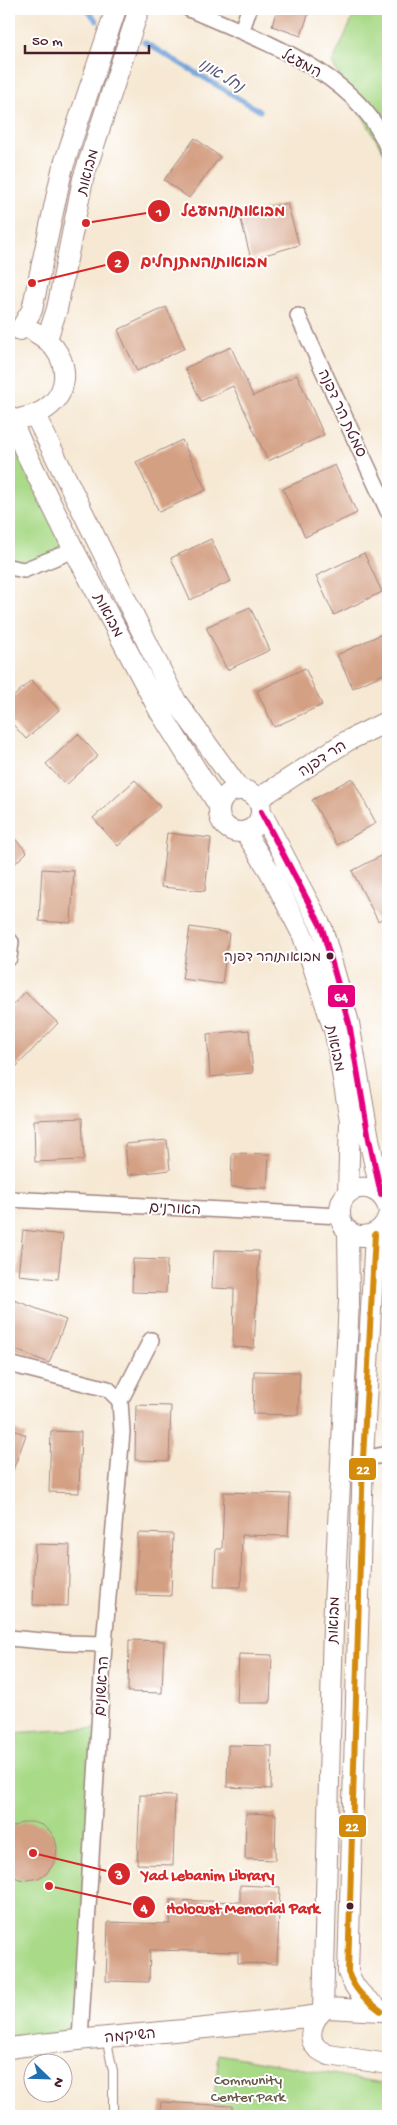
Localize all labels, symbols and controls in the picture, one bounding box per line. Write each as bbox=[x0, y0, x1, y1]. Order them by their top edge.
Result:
scale bar bbox=[25, 22, 149, 54]
text: 50 m bbox=[32, 33, 63, 51]
street label: המעגל bbox=[278, 46, 325, 83]
water label: נחל אונו bbox=[194, 54, 249, 99]
street label: מבואות bbox=[74, 147, 104, 199]
callout: מבואות/המעגל bbox=[146, 195, 296, 226]
text: מבואות/המעגל bbox=[181, 202, 285, 223]
text: 1 bbox=[155, 204, 162, 222]
callout: מבואות/המתנחלים bbox=[106, 246, 278, 277]
text: מבואות/המתנחלים bbox=[141, 253, 268, 274]
text: 2 bbox=[114, 255, 122, 273]
street label: סמטת הר דפנה bbox=[313, 367, 369, 461]
street label: מבואות bbox=[88, 590, 126, 641]
street label: הר דפנה bbox=[296, 738, 350, 782]
place label: מבואות/הר דפנה bbox=[224, 950, 321, 967]
marker: מבואות/הר דפנה bbox=[325, 951, 335, 961]
line badge: 64 bbox=[327, 984, 356, 1008]
text: 64 bbox=[334, 990, 348, 1007]
street label: מבואות bbox=[320, 1023, 348, 1073]
street label: האורנים bbox=[148, 1200, 201, 1220]
line badge: 22 bbox=[348, 1457, 377, 1481]
text: 22 bbox=[356, 1463, 370, 1480]
street label: מבואות bbox=[325, 1596, 345, 1645]
street label: הראשונים bbox=[92, 1655, 114, 1717]
line badge: 22 bbox=[338, 1814, 367, 1838]
text: 22 bbox=[345, 1820, 359, 1837]
callout: Yad Lebanim Library bbox=[107, 1859, 285, 1890]
text: 3 bbox=[114, 1867, 123, 1885]
text: Yad Lebanim Library bbox=[140, 1868, 275, 1887]
callout: Holocust Memorial Park bbox=[131, 1892, 330, 1923]
text: 4 bbox=[139, 1900, 148, 1918]
text: Holocust Memorial Park bbox=[166, 1901, 322, 1920]
unlabelled marker bbox=[345, 1901, 355, 1911]
street label: השיקמה bbox=[104, 2026, 157, 2048]
north arrow bbox=[22, 2052, 72, 2102]
park label: Community Center Park bbox=[211, 2072, 286, 2107]
text: N bbox=[48, 2075, 67, 2090]

